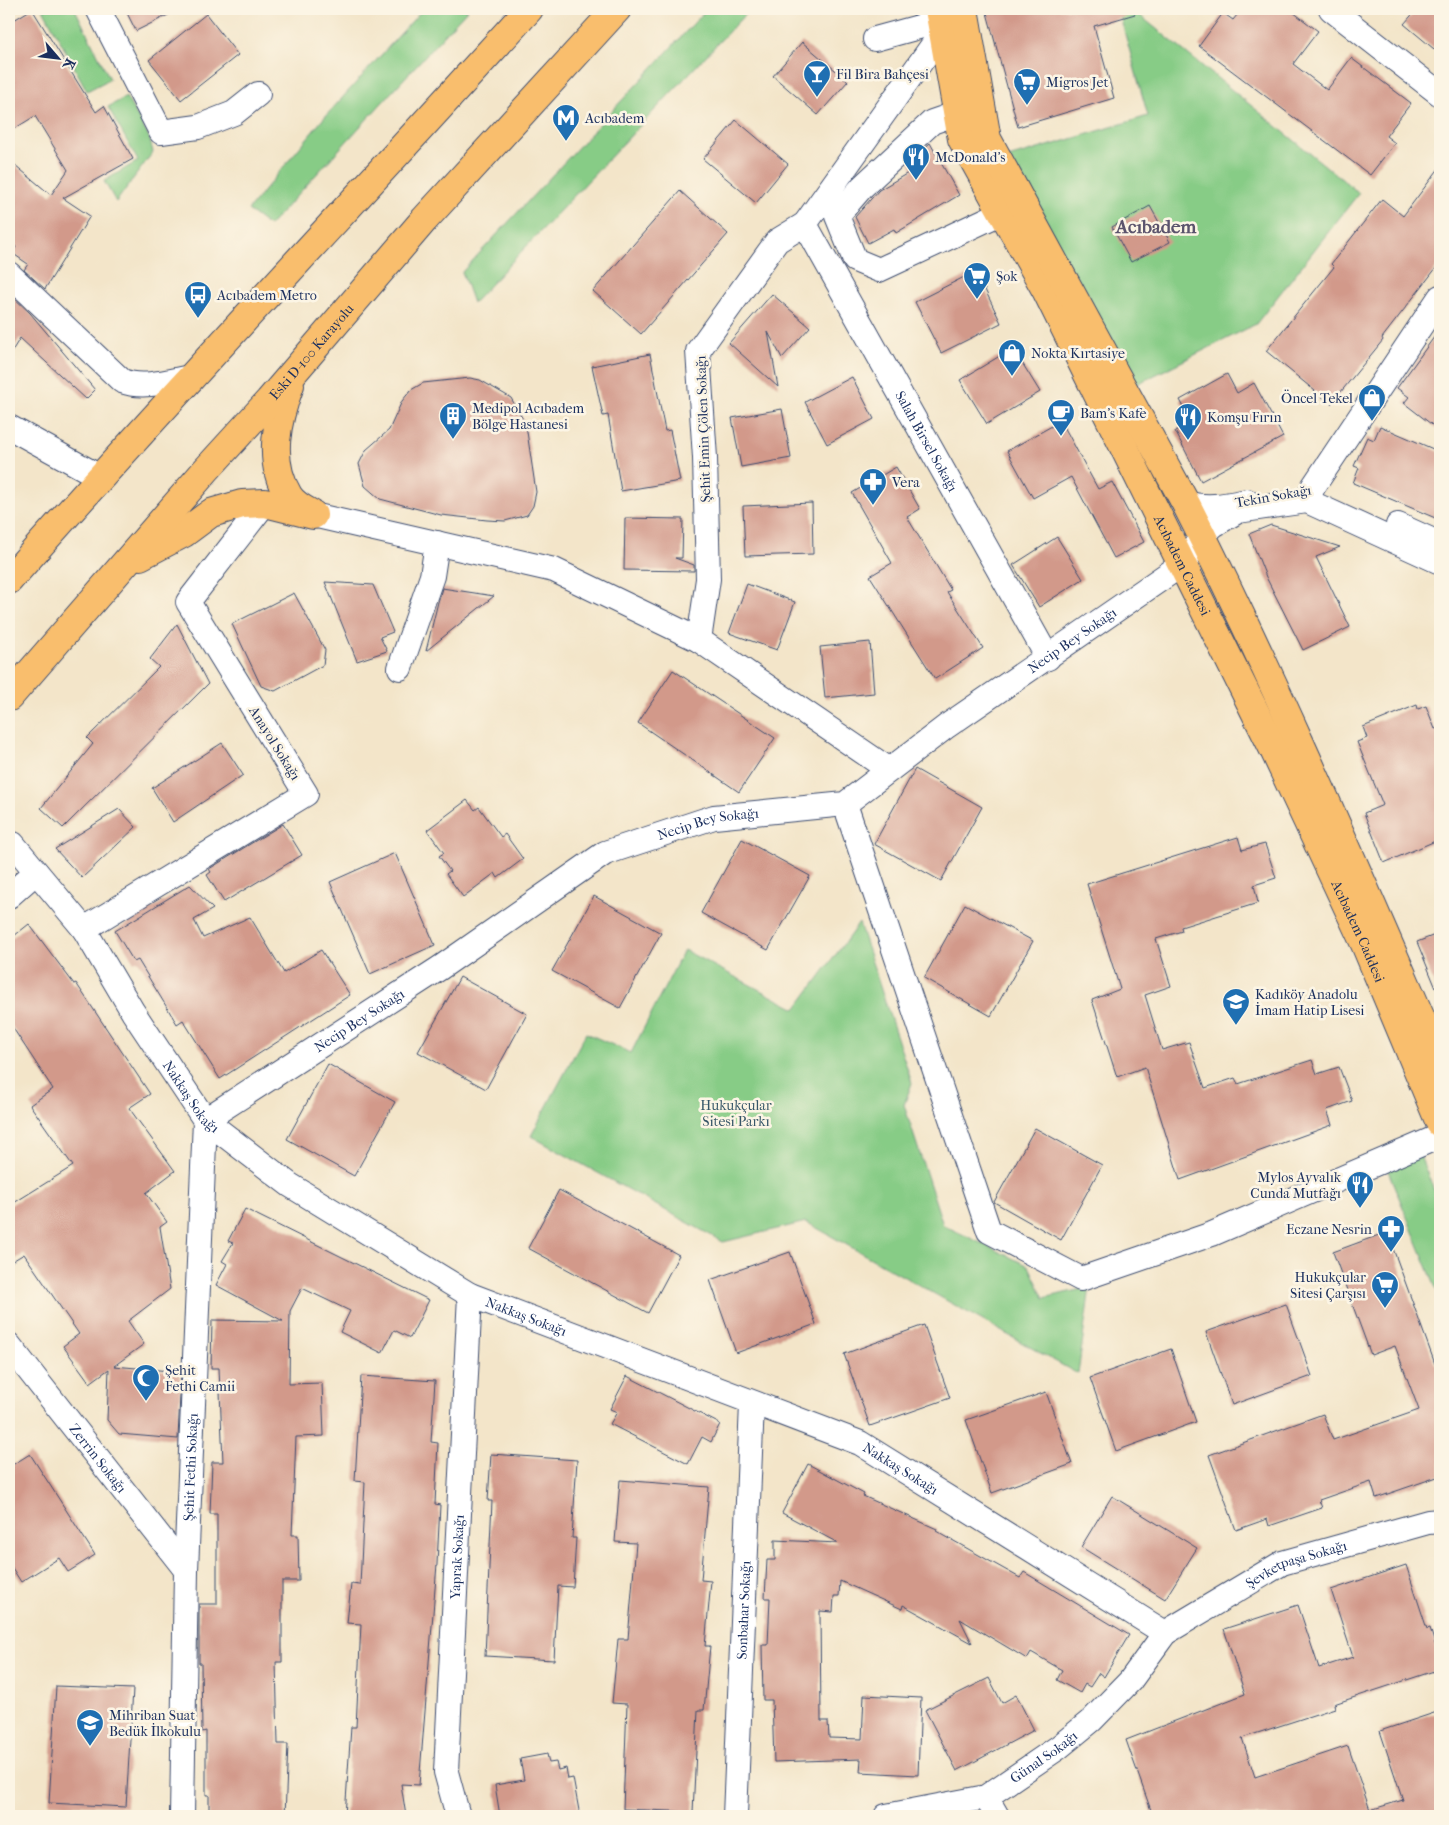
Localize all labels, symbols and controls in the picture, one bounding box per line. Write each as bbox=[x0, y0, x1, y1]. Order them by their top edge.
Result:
north arrow bbox=[32, 32, 82, 82]
text: K bbox=[59, 55, 79, 73]
bar icon: Fil Bira Bahçesi bbox=[802, 59, 832, 98]
place label: Fil Bira Bahçesi bbox=[836, 66, 929, 83]
supermarket icon: Migros Jet bbox=[1012, 67, 1042, 106]
place label: Migros Jet bbox=[1046, 74, 1109, 91]
metro station icon: Acıbadem bbox=[551, 103, 581, 142]
place label: Acıbadem bbox=[584, 110, 645, 127]
restaurant icon: McDonald's bbox=[901, 142, 931, 181]
place label: McDonald's bbox=[935, 149, 1006, 166]
district label: Acıbadem bbox=[1115, 216, 1196, 238]
supermarket icon: Şok bbox=[962, 261, 992, 300]
place label: Şok bbox=[996, 268, 1018, 285]
bus stop icon: Acıbadem Metro bbox=[183, 280, 213, 319]
place label: Acıbadem Metro bbox=[216, 287, 317, 304]
street label: Eski D-100 Karayolu bbox=[266, 301, 357, 403]
shop icon: Nokta Kırtasiye bbox=[997, 338, 1027, 377]
place label: Nokta Kırtasiye bbox=[1031, 345, 1125, 362]
street label: Şehit Emin Çölen Sokağı bbox=[692, 355, 715, 503]
shop icon: Öncel Tekel bbox=[1357, 383, 1387, 422]
street label: Salah Birsel Sokağı bbox=[891, 388, 961, 495]
place label: Öncel Tekel bbox=[1281, 389, 1353, 407]
cafe icon: Bam's Kafe bbox=[1046, 398, 1076, 437]
place label: Medipol Acıbadem Bölge Hastanesi bbox=[472, 400, 585, 433]
building icon: Medipol Acıbadem Bölge Hastanesi bbox=[438, 401, 468, 440]
restaurant icon: Komşu Fırın bbox=[1173, 402, 1203, 441]
place label: Bam's Kafe bbox=[1080, 405, 1146, 422]
place label: Komşu Fırın bbox=[1207, 409, 1282, 426]
pharmacy icon: Vera bbox=[858, 467, 888, 506]
place label: Vera bbox=[891, 474, 920, 491]
street label: Tekin Sokağı bbox=[1234, 481, 1313, 512]
street label: Acıbadem Caddesi bbox=[1150, 512, 1214, 618]
street label: Necip Bey Sokağı bbox=[1025, 604, 1120, 677]
street label: Anayol Sokağı bbox=[245, 702, 304, 783]
street label: Necip Bey Sokağı bbox=[655, 805, 759, 844]
street label: Acıbadem Caddesi bbox=[1327, 877, 1388, 985]
street label: Necip Bey Sokağı bbox=[311, 985, 408, 1056]
place label: Kadıköy Anadolu İmam Hatip Lisesi bbox=[1255, 986, 1364, 1019]
school or university icon: Kadıköy Anadolu İmam Hatip Lisesi bbox=[1221, 987, 1251, 1026]
street label: Nakkaş Sokağı bbox=[159, 1058, 222, 1137]
park label: Hukukçular Sitesi Parkı bbox=[700, 1097, 772, 1130]
place label: Mylos Ayvalık Cunda Mutfağı bbox=[1250, 1169, 1342, 1202]
restaurant icon: Mylos Ayvalık Cunda Mutfağı bbox=[1345, 1170, 1375, 1209]
pharmacy icon: Eczane Nesrin bbox=[1376, 1214, 1406, 1253]
place label: Eczane Nesrin bbox=[1286, 1221, 1372, 1238]
place label: Hukukçular Sitesi Çarşısı bbox=[1290, 1269, 1366, 1302]
supermarket icon: Hukukçular Sitesi Çarşısı bbox=[1370, 1270, 1400, 1309]
street label: Nakkaş Sokağı bbox=[483, 1294, 569, 1340]
place label: Şehit Fethi Camii bbox=[165, 1362, 235, 1395]
mosque icon: Şehit Fethi Camii bbox=[131, 1363, 161, 1402]
street label: Şehit Fethi Sokağı bbox=[180, 1413, 202, 1521]
street label: Zerrin Sokağı bbox=[65, 1421, 130, 1496]
street label: Nakkaş Sokağı bbox=[860, 1439, 941, 1499]
street label: Yaprak Sokağı bbox=[447, 1514, 468, 1601]
street label: Şevketpaşa Sokağı bbox=[1243, 1537, 1349, 1592]
street label: Sonbahar Sokağı bbox=[733, 1560, 755, 1660]
place label: Mihriban Suat Bedük İlkokulu bbox=[109, 1707, 201, 1740]
school or university icon: Mihriban Suat Bedük İlkokulu bbox=[75, 1708, 105, 1747]
street label: Günal Sokağı bbox=[1007, 1727, 1081, 1787]

